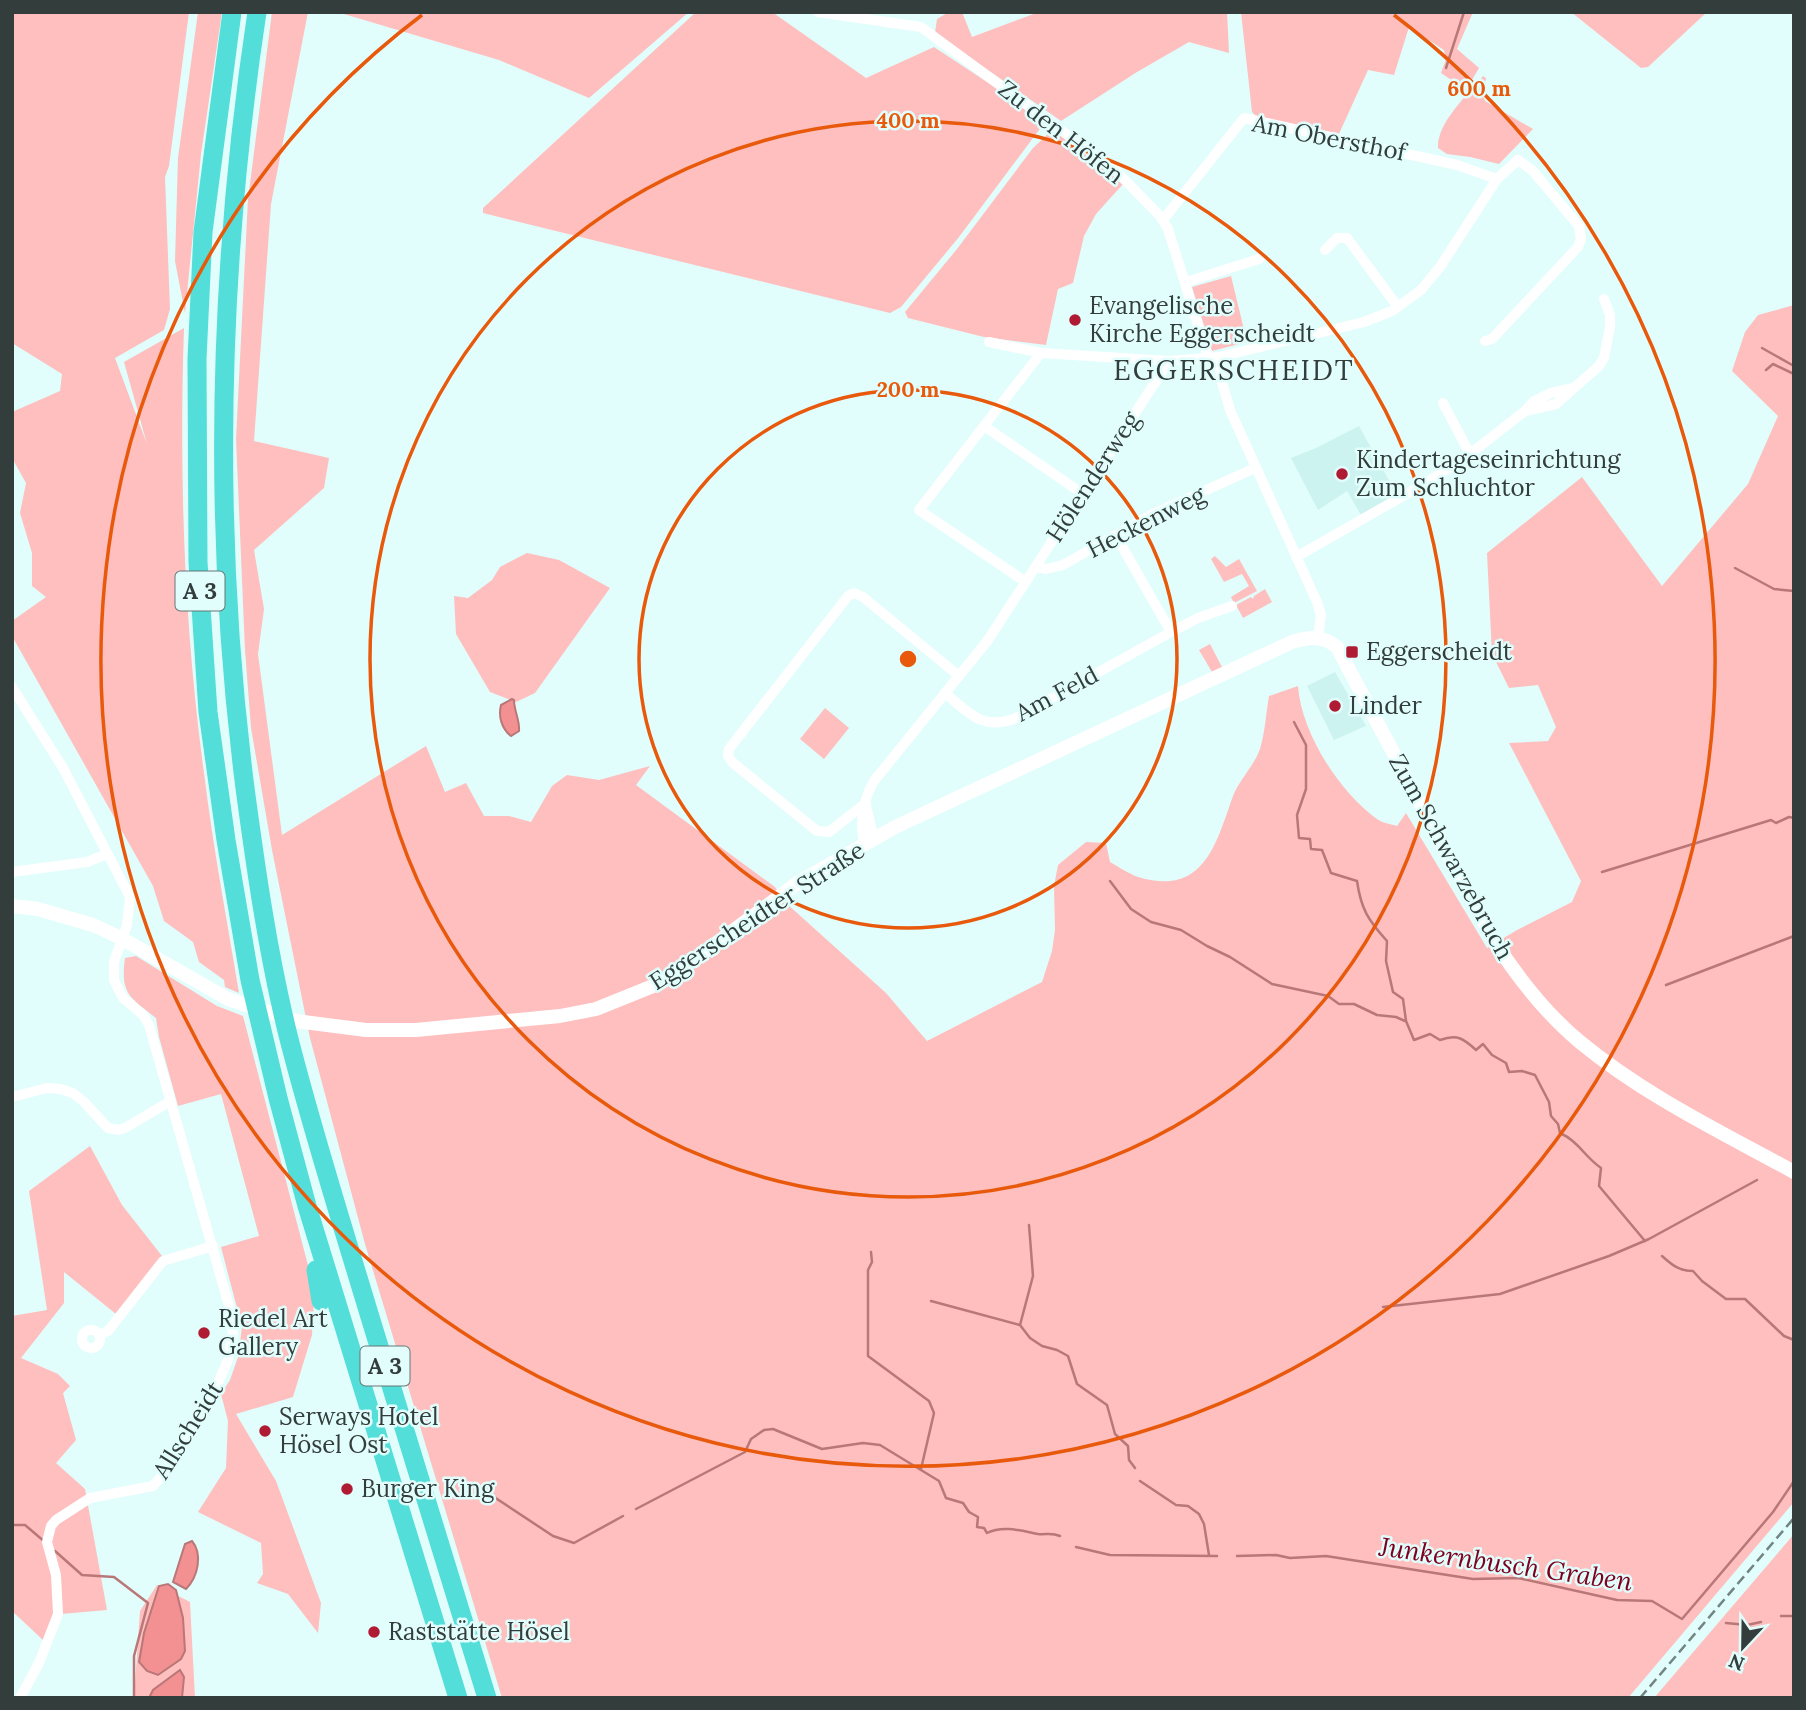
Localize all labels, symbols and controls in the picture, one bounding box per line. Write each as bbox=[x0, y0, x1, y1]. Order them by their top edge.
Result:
street label: Zu den Höfen bbox=[992, 73, 1130, 190]
text: 600 m bbox=[1447, 75, 1511, 102]
text: 400 m bbox=[876, 107, 940, 134]
street label: Am Obersthof bbox=[1249, 107, 1410, 168]
place label: Evangelische Kirche Eggerscheidt bbox=[1089, 290, 1316, 349]
marker: Evangelische Kirche Eggerscheidt bbox=[1067, 312, 1083, 328]
district label: EGGERSCHEIDT bbox=[1113, 352, 1355, 388]
text: 200 m bbox=[877, 376, 939, 403]
street label: Hölenderweg bbox=[1039, 405, 1147, 548]
place label: Kindertageseinrichtung Zum Schluchtor bbox=[1356, 444, 1621, 503]
marker: Kindertageseinrichtung Zum Schluchtor bbox=[1334, 466, 1350, 482]
street label: Heckenweg bbox=[1081, 478, 1211, 565]
road number: A 3 bbox=[176, 572, 224, 610]
place label: Eggerscheidt bbox=[1366, 636, 1513, 667]
marker: Eggerscheidt bbox=[1344, 644, 1360, 660]
centre of rings bbox=[896, 647, 920, 671]
street label: Am Feld bbox=[1009, 659, 1104, 729]
place label: Linder bbox=[1349, 690, 1423, 721]
marker: Linder bbox=[1327, 698, 1343, 714]
street label: Zum Schwarzebruch bbox=[1382, 749, 1521, 965]
street label: Eggerscheidter Straße bbox=[643, 834, 870, 997]
place label: Riedel Art Gallery bbox=[218, 1303, 328, 1362]
marker: Riedel Art Gallery bbox=[196, 1325, 212, 1341]
road number: A 3 bbox=[360, 1346, 410, 1386]
street label: Allscheidt bbox=[145, 1374, 230, 1485]
place label: Serways Hotel Hösel Ost bbox=[279, 1401, 438, 1460]
marker: Serways Hotel Hösel Ost bbox=[257, 1423, 273, 1439]
place label: Burger King bbox=[361, 1473, 495, 1504]
marker: Burger King bbox=[339, 1481, 355, 1497]
water label: Junkernbusch Graben bbox=[1376, 1529, 1635, 1598]
north arrow bbox=[1708, 1612, 1778, 1682]
place label: Raststätte Hösel bbox=[388, 1616, 570, 1647]
marker: Raststätte Hösel bbox=[366, 1624, 382, 1640]
text: N bbox=[1725, 1649, 1748, 1677]

